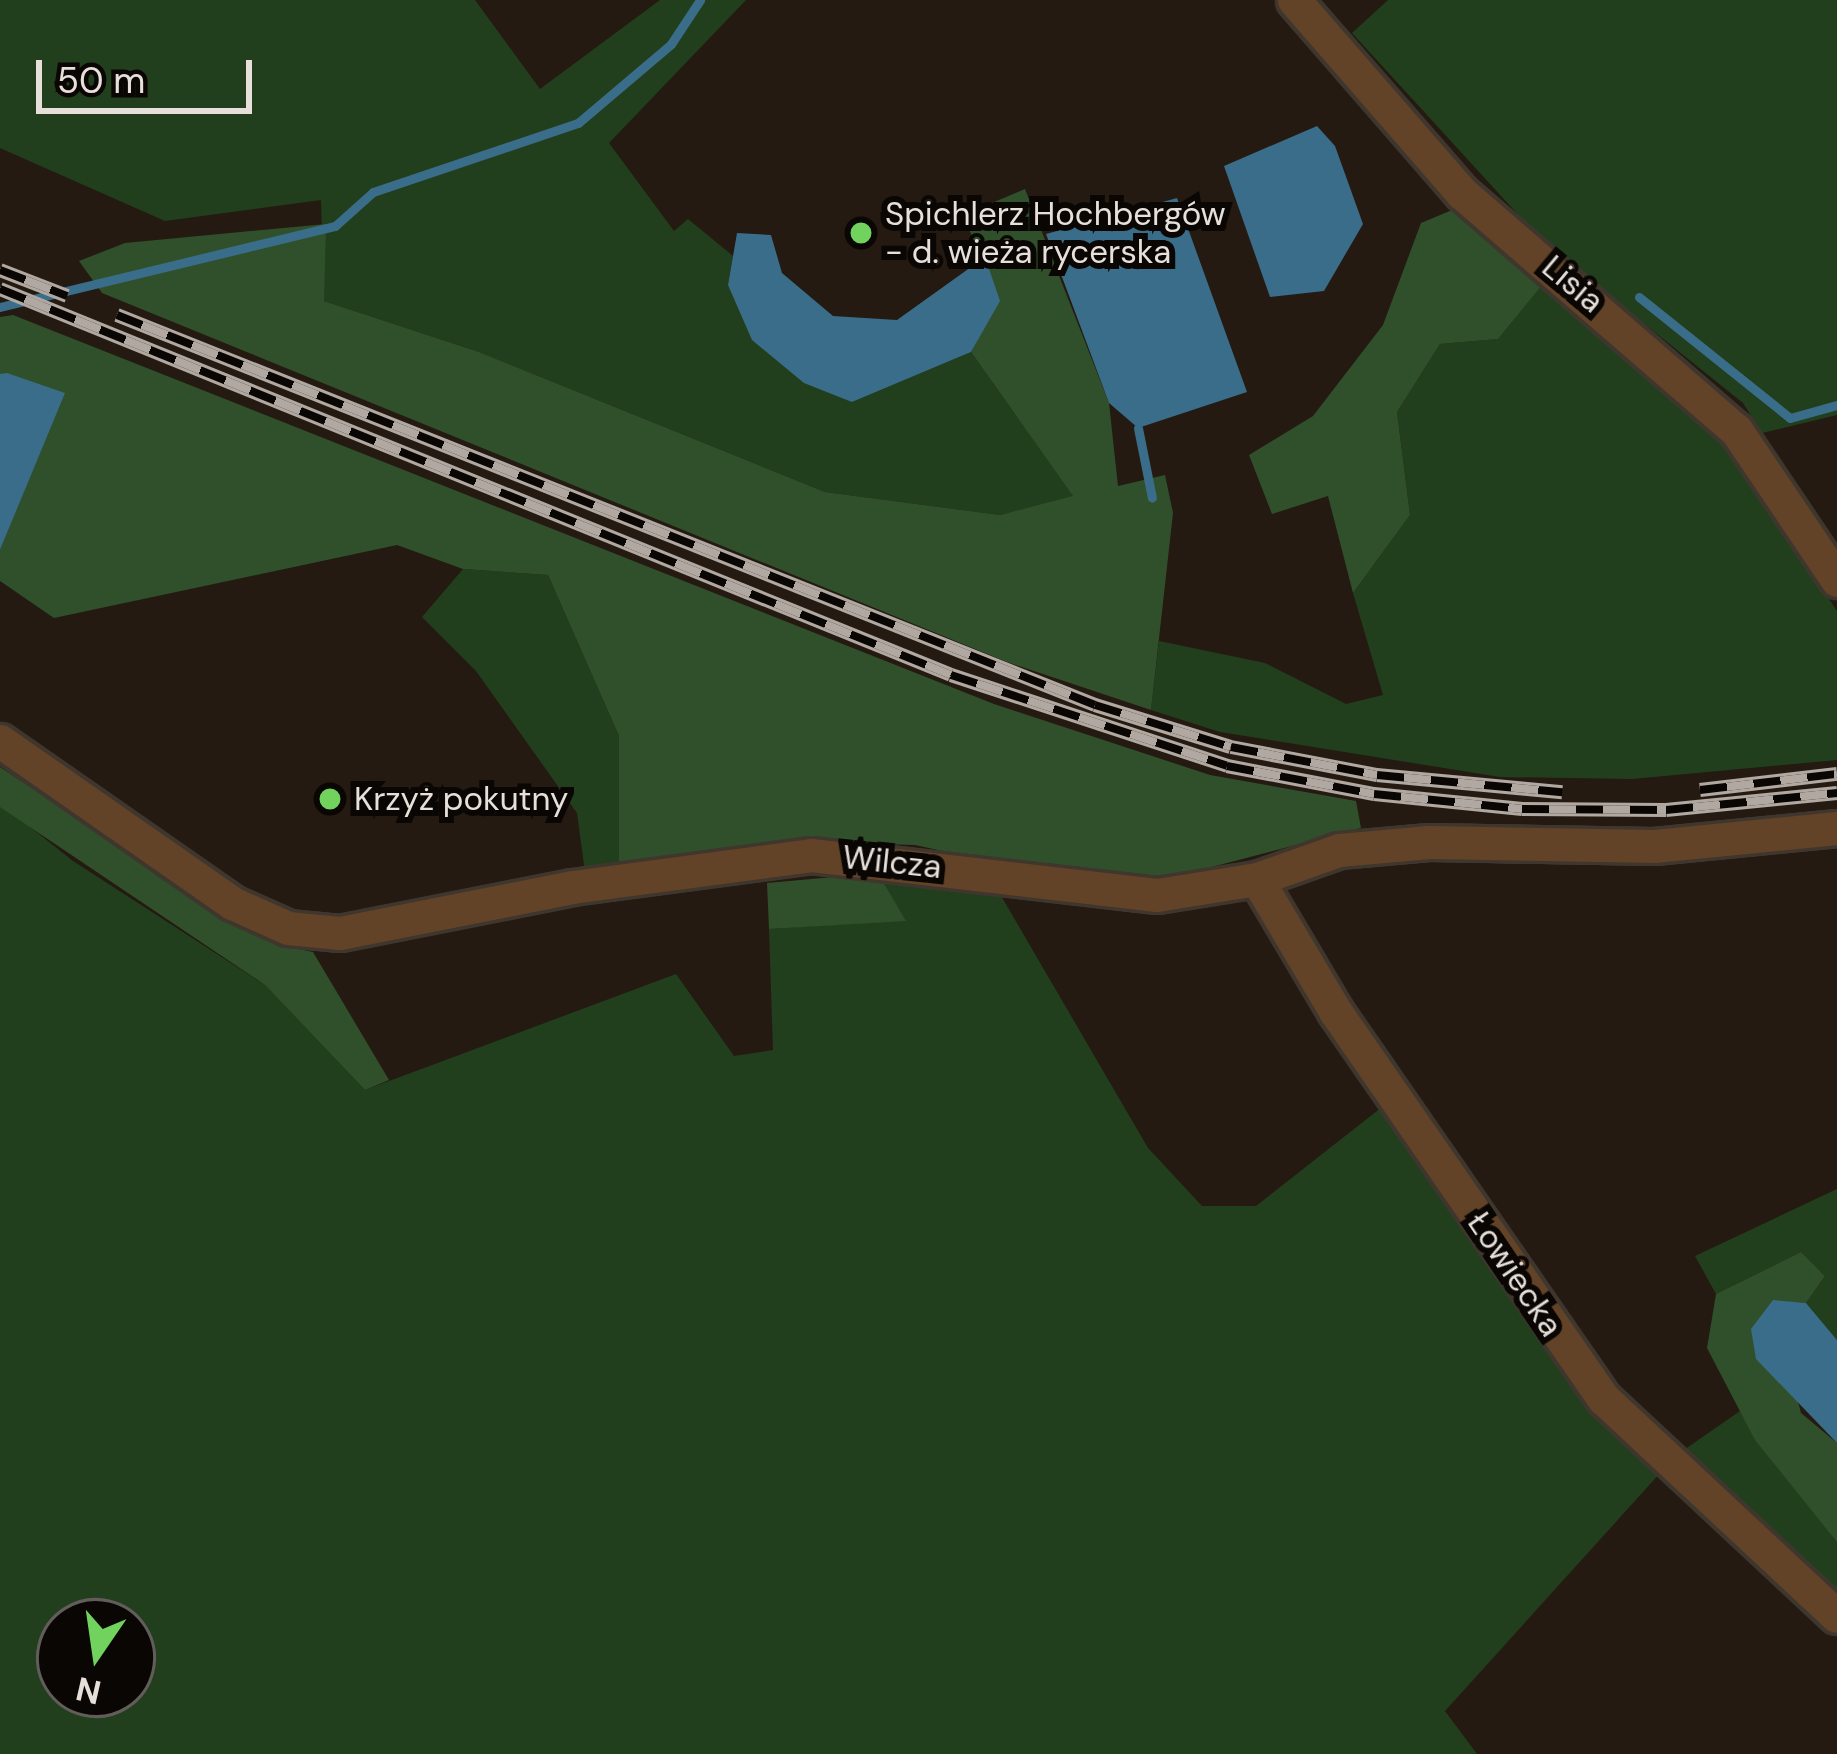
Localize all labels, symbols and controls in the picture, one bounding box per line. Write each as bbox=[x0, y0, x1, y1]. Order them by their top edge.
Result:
scale bar bbox=[42, 36, 258, 110]
text: 50 m bbox=[57, 57, 145, 104]
place label: Spichlerz Hochbergów - d. wieża rycerska bbox=[885, 194, 1226, 272]
marker: Spichlerz Hochbergów - d. wieża rycerska bbox=[848, 220, 874, 246]
street label: Lisia bbox=[1534, 247, 1612, 321]
place label: Krzyż pokutny bbox=[354, 779, 568, 819]
marker: Krzyż pokutny bbox=[317, 786, 343, 812]
street label: Wilcza bbox=[841, 837, 943, 887]
street label: Łowiecka bbox=[1459, 1204, 1571, 1344]
north arrow bbox=[36, 1598, 156, 1718]
text: N bbox=[72, 1667, 105, 1714]

